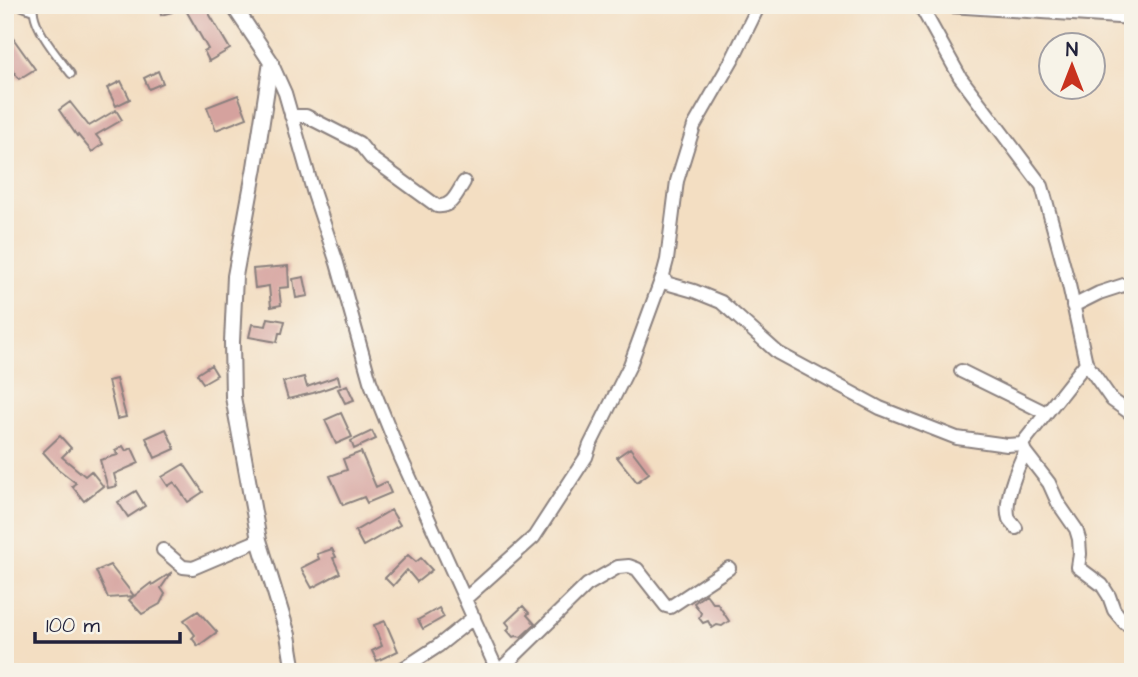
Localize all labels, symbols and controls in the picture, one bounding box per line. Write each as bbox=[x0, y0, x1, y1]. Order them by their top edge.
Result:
north arrow bbox=[1036, 32, 1106, 102]
text: N bbox=[1066, 37, 1078, 64]
scale bar bbox=[35, 600, 180, 644]
text: 100 m bbox=[46, 611, 101, 640]

